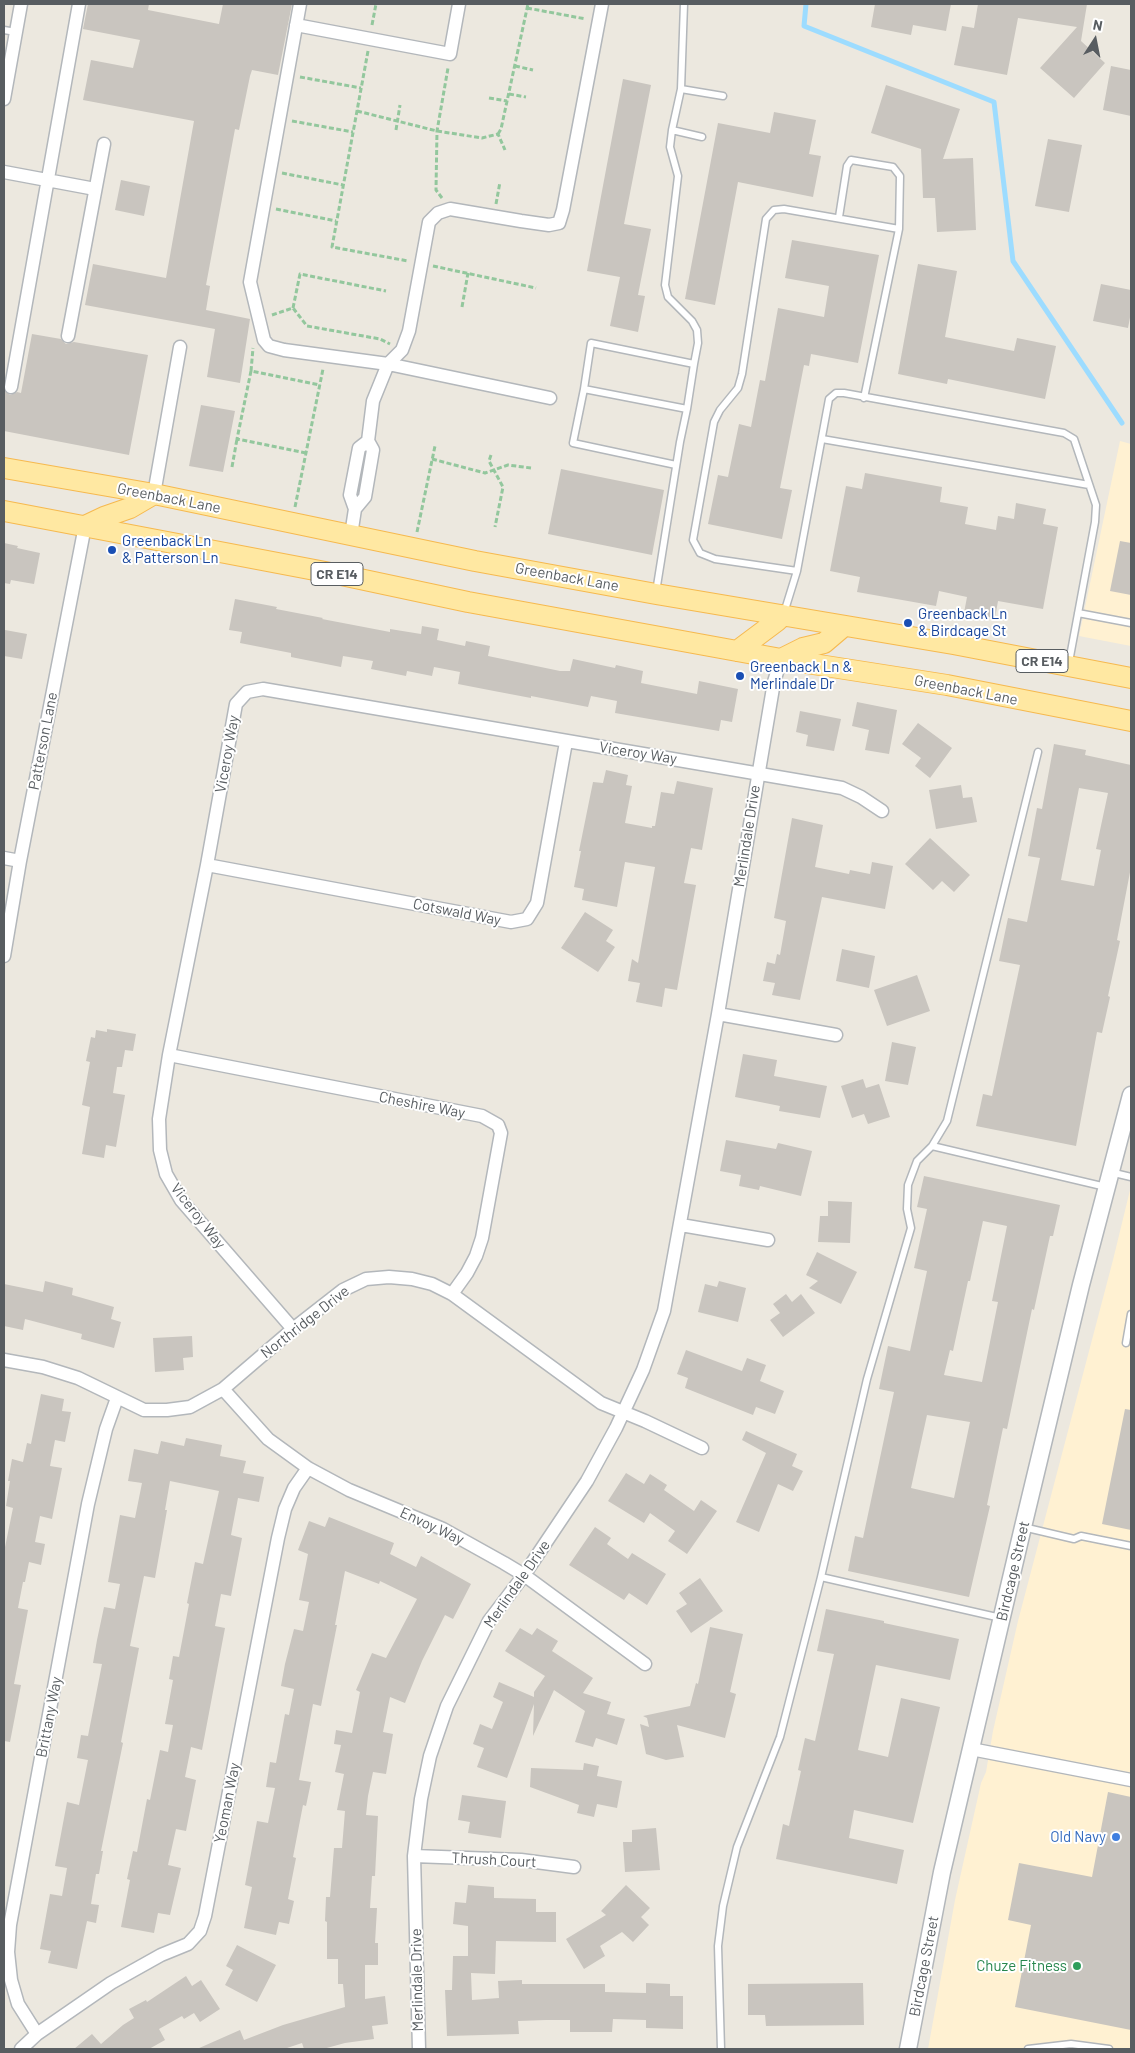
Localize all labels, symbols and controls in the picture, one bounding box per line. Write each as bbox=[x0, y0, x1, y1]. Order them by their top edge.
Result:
north arrow bbox=[1070, 15, 1120, 65]
text: N bbox=[1092, 16, 1104, 34]
street label: Greenback Lane bbox=[116, 479, 222, 517]
place label: Greenback Ln & Patterson Ln bbox=[122, 532, 218, 567]
marker: Greenback Ln & Patterson Ln bbox=[106, 544, 118, 556]
street label: Greenback Lane bbox=[514, 559, 620, 595]
road number: CR E14 bbox=[311, 562, 363, 586]
place label: Greenback Ln & Birdcage St bbox=[918, 605, 1007, 640]
marker: Greenback Ln & Birdcage St bbox=[902, 617, 914, 629]
road number: CR E14 bbox=[1016, 649, 1068, 672]
place label: Greenback Ln & Merlindale Dr bbox=[750, 658, 852, 693]
marker: Greenback Ln & Merlindale Dr bbox=[734, 670, 746, 682]
street label: Greenback Lane bbox=[913, 671, 1019, 709]
street label: Patterson Lane bbox=[25, 691, 61, 791]
street label: Viceroy Way bbox=[211, 714, 243, 794]
street label: Viceroy Way bbox=[598, 738, 678, 768]
street label: Merlindale Drive bbox=[730, 784, 764, 888]
street label: Cotswald Way bbox=[411, 895, 503, 929]
street label: Cheshire Way bbox=[377, 1088, 467, 1122]
street label: Viceroy Way bbox=[167, 1180, 229, 1252]
street label: Northridge Drive bbox=[257, 1282, 353, 1362]
street label: Envoy Way bbox=[397, 1503, 467, 1549]
street label: Birdcage Street bbox=[993, 1519, 1033, 1623]
street label: Merlindale Drive bbox=[480, 1537, 554, 1631]
street label: Brittany Way bbox=[32, 1675, 66, 1759]
street label: Yeoman Way bbox=[210, 1761, 244, 1845]
place label: Old Navy bbox=[1050, 1828, 1106, 1846]
marker: Old Navy bbox=[1110, 1831, 1122, 1843]
street label: Thrush Court bbox=[451, 1849, 537, 1871]
street label: Birdcage Street bbox=[905, 1914, 943, 2018]
street label: Merlindale Drive bbox=[407, 1928, 427, 2032]
place label: Chuze Fitness bbox=[976, 1957, 1067, 1975]
marker: Chuze Fitness bbox=[1071, 1960, 1083, 1972]

